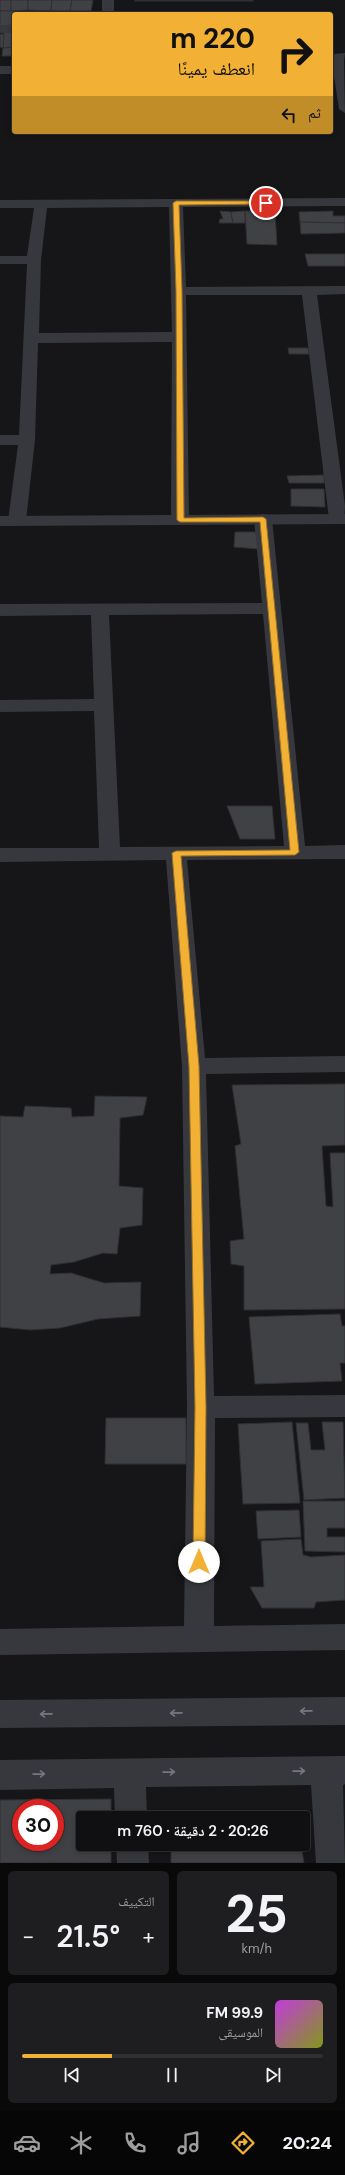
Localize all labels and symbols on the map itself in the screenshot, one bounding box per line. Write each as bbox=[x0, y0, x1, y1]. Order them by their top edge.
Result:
pin bbox=[249, 186, 283, 220]
position arrow bbox=[178, 1541, 220, 1583]
one-way arrow bbox=[300, 1707, 313, 1715]
one-way arrow bbox=[170, 1709, 183, 1716]
one-way arrow bbox=[40, 1710, 53, 1718]
one-way arrow bbox=[292, 1767, 305, 1775]
one-way arrow bbox=[162, 1769, 175, 1776]
one-way arrow bbox=[32, 1770, 45, 1778]
speed limit sign: 30 bbox=[12, 1799, 64, 1851]

